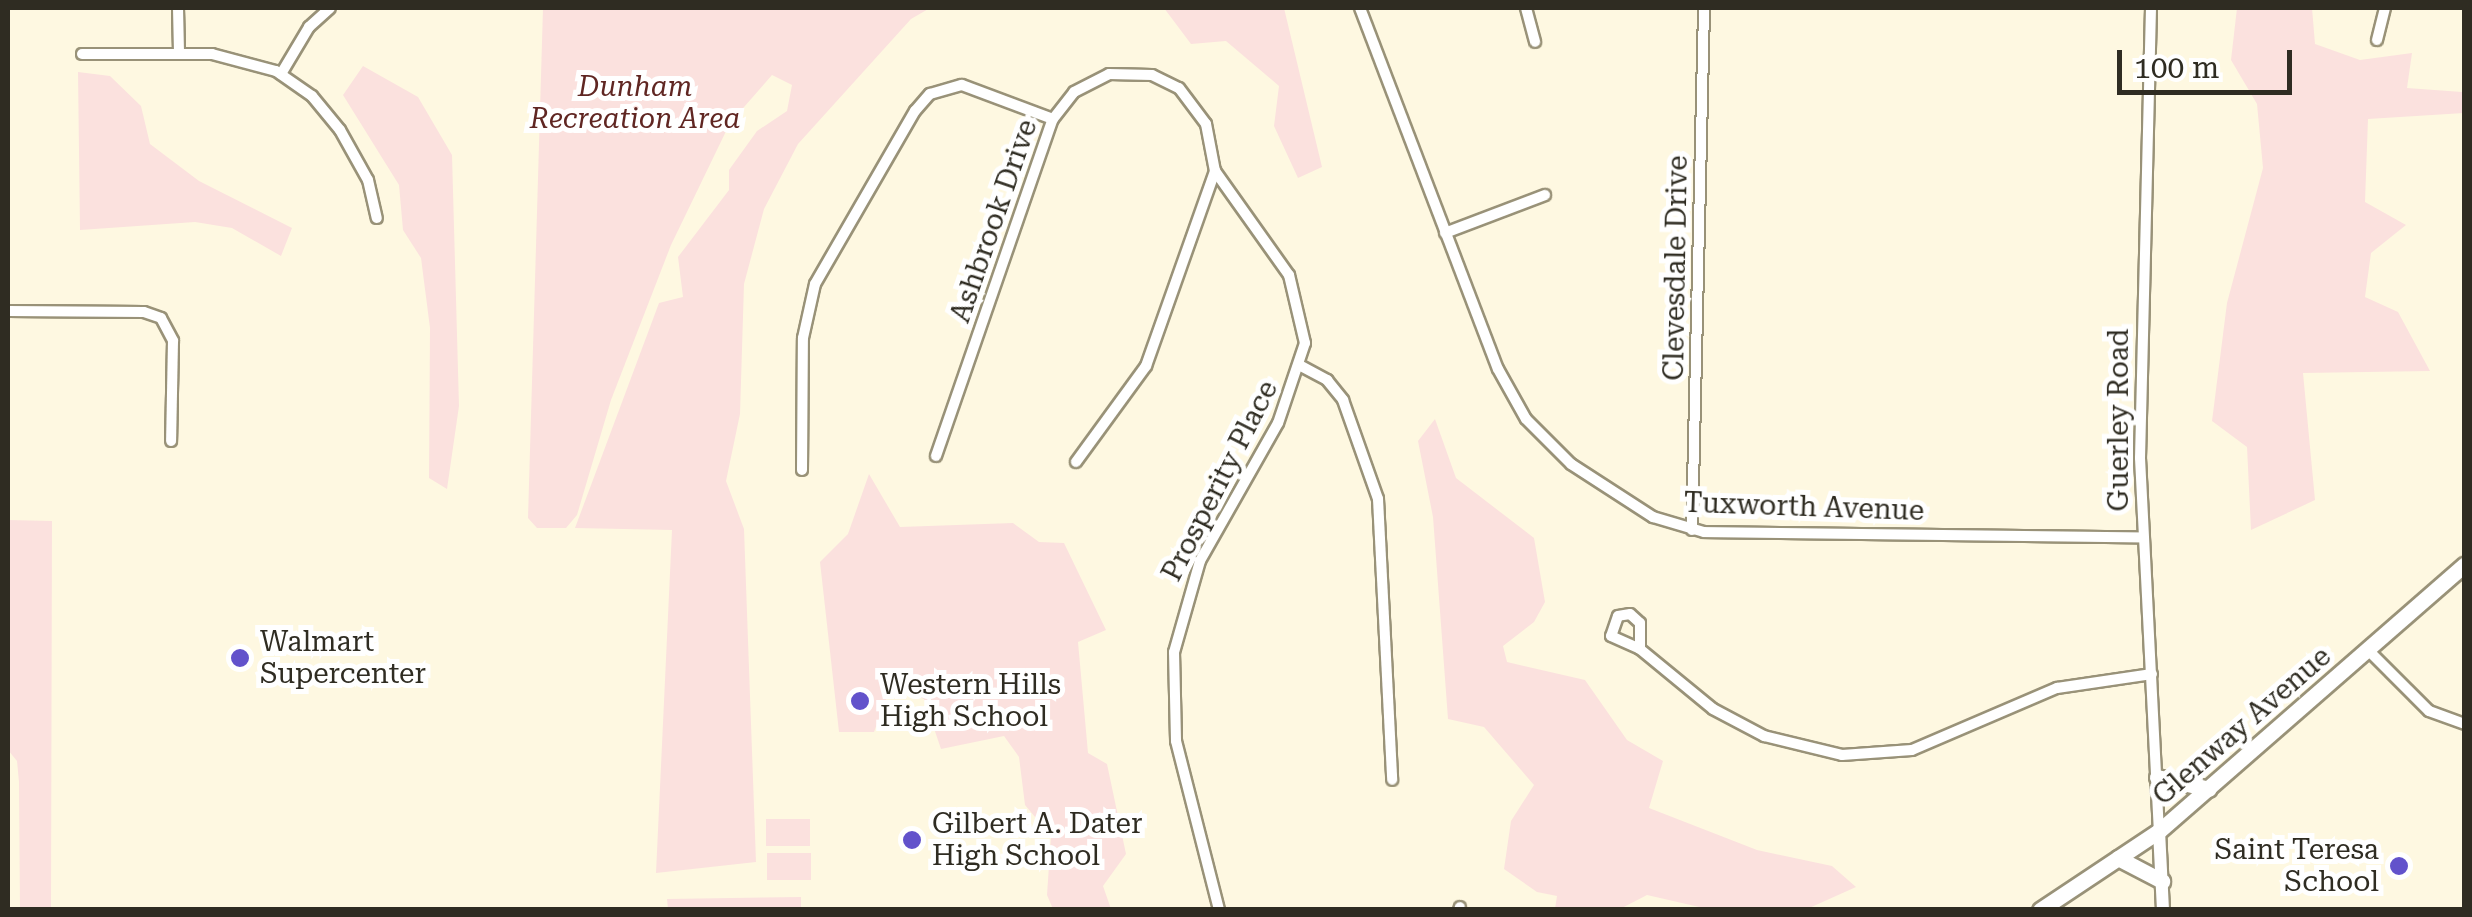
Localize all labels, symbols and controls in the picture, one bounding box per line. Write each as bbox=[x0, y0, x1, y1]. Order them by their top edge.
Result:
scale bar bbox=[2122, 30, 2297, 92]
text: 100 m bbox=[2134, 50, 2219, 85]
park label: Dunham Recreation Area bbox=[530, 70, 740, 136]
street label: Ashbrook Drive bbox=[944, 115, 1044, 327]
street label: Clevesdale Drive bbox=[1657, 155, 1695, 381]
street label: Guerley Road bbox=[2102, 328, 2136, 512]
street label: Prosperity Place bbox=[1155, 375, 1285, 587]
street label: Tuxworth Avenue bbox=[1683, 486, 1925, 528]
place label: Walmart Supercenter bbox=[260, 625, 426, 691]
street label: Glenway Avenue bbox=[2146, 640, 2338, 812]
marker: Walmart Supercenter bbox=[229, 647, 251, 669]
place label: Western Hills High School bbox=[880, 668, 1061, 734]
marker: Western Hills High School bbox=[849, 690, 871, 712]
place label: Gilbert A. Dater High School bbox=[932, 807, 1142, 873]
marker: Gilbert A. Dater High School bbox=[901, 829, 923, 851]
place label: Saint Teresa School bbox=[2215, 833, 2379, 899]
marker: Saint Teresa School bbox=[2388, 855, 2410, 877]

